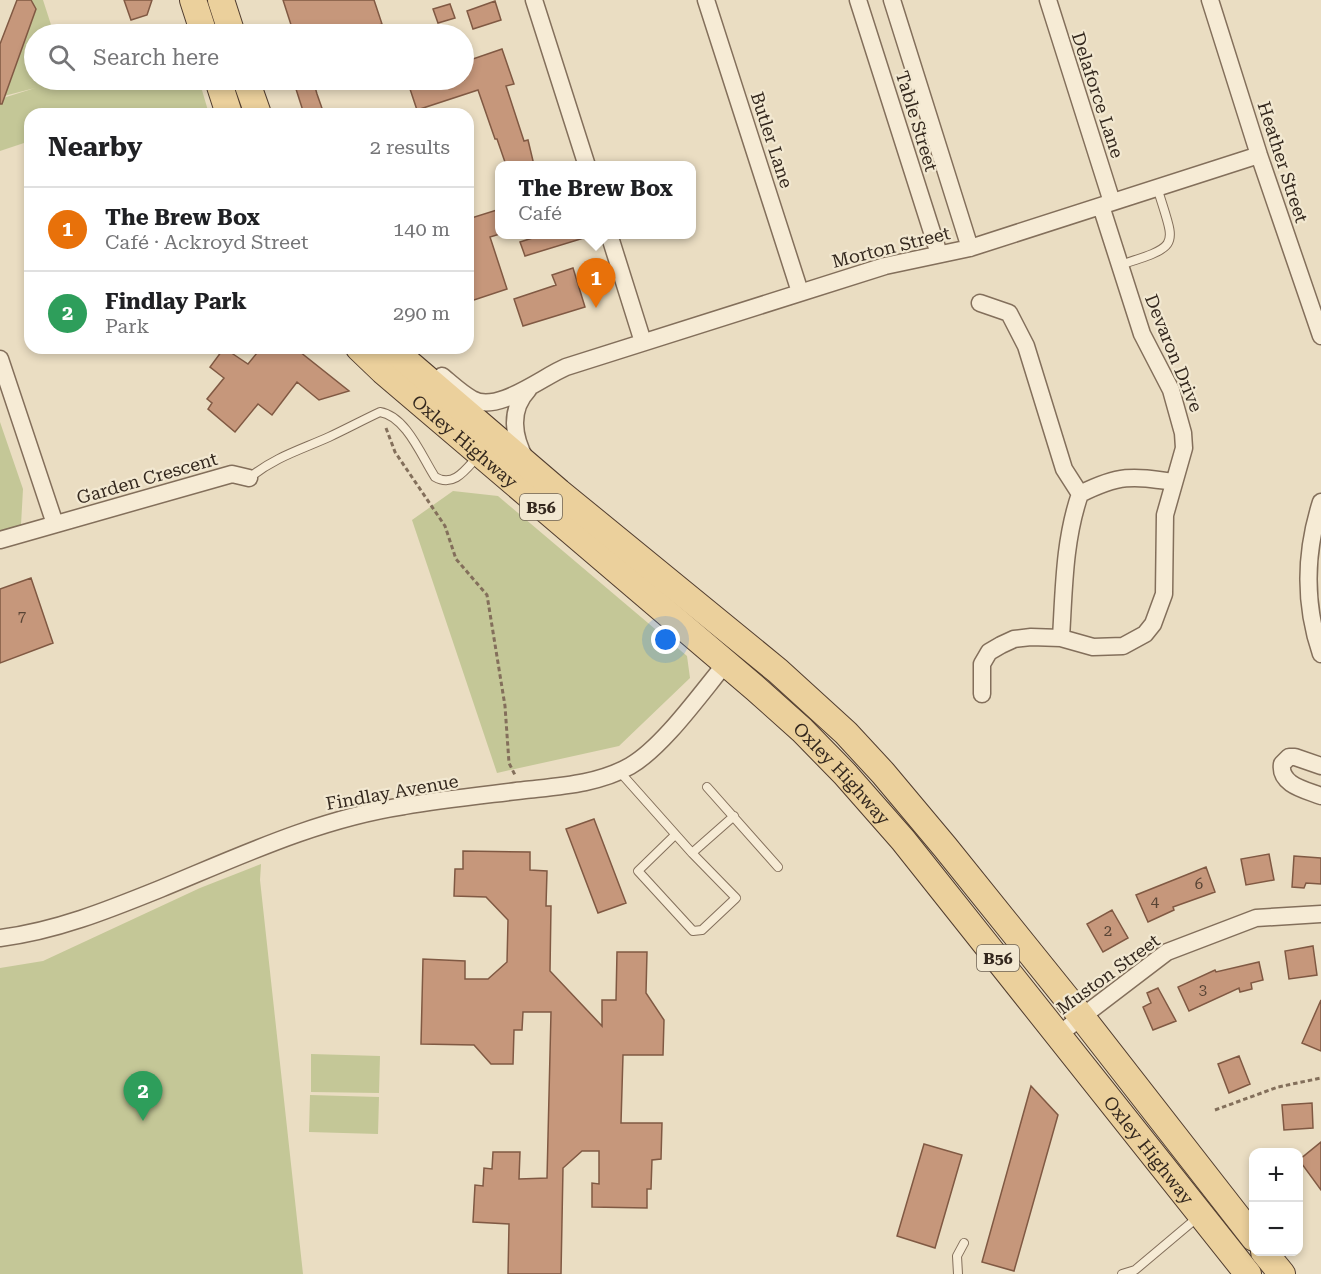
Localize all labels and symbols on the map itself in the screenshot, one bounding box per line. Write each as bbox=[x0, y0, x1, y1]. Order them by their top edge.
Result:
street label: Delaforce Lane bbox=[1068, 29, 1128, 161]
street label: Table Street bbox=[892, 68, 942, 174]
street label: Butler Lane bbox=[747, 89, 797, 191]
street label: Heather Street bbox=[1254, 99, 1313, 225]
street label: Morton Street bbox=[830, 222, 953, 272]
pin: 1 bbox=[576, 258, 616, 308]
street label: Devaron Drive bbox=[1141, 291, 1207, 415]
street label: Oxley Highway bbox=[408, 390, 522, 492]
street label: Garden Crescent bbox=[74, 448, 220, 508]
road number: B56 bbox=[520, 494, 562, 520]
house number: 7 bbox=[18, 607, 26, 625]
your location bbox=[651, 625, 680, 654]
street label: Oxley Highway bbox=[790, 718, 895, 829]
street label: Findlay Avenue bbox=[324, 770, 460, 814]
house number: 6 bbox=[1195, 875, 1203, 893]
house number: 4 bbox=[1151, 893, 1160, 911]
house number: 2 bbox=[1104, 922, 1112, 940]
street label: Muston Street bbox=[1052, 929, 1164, 1018]
road number: B56 bbox=[977, 945, 1019, 971]
house number: 3 bbox=[1199, 981, 1207, 999]
pin: 2 bbox=[124, 1072, 162, 1121]
street label: Oxley Highway bbox=[1100, 1091, 1199, 1208]

